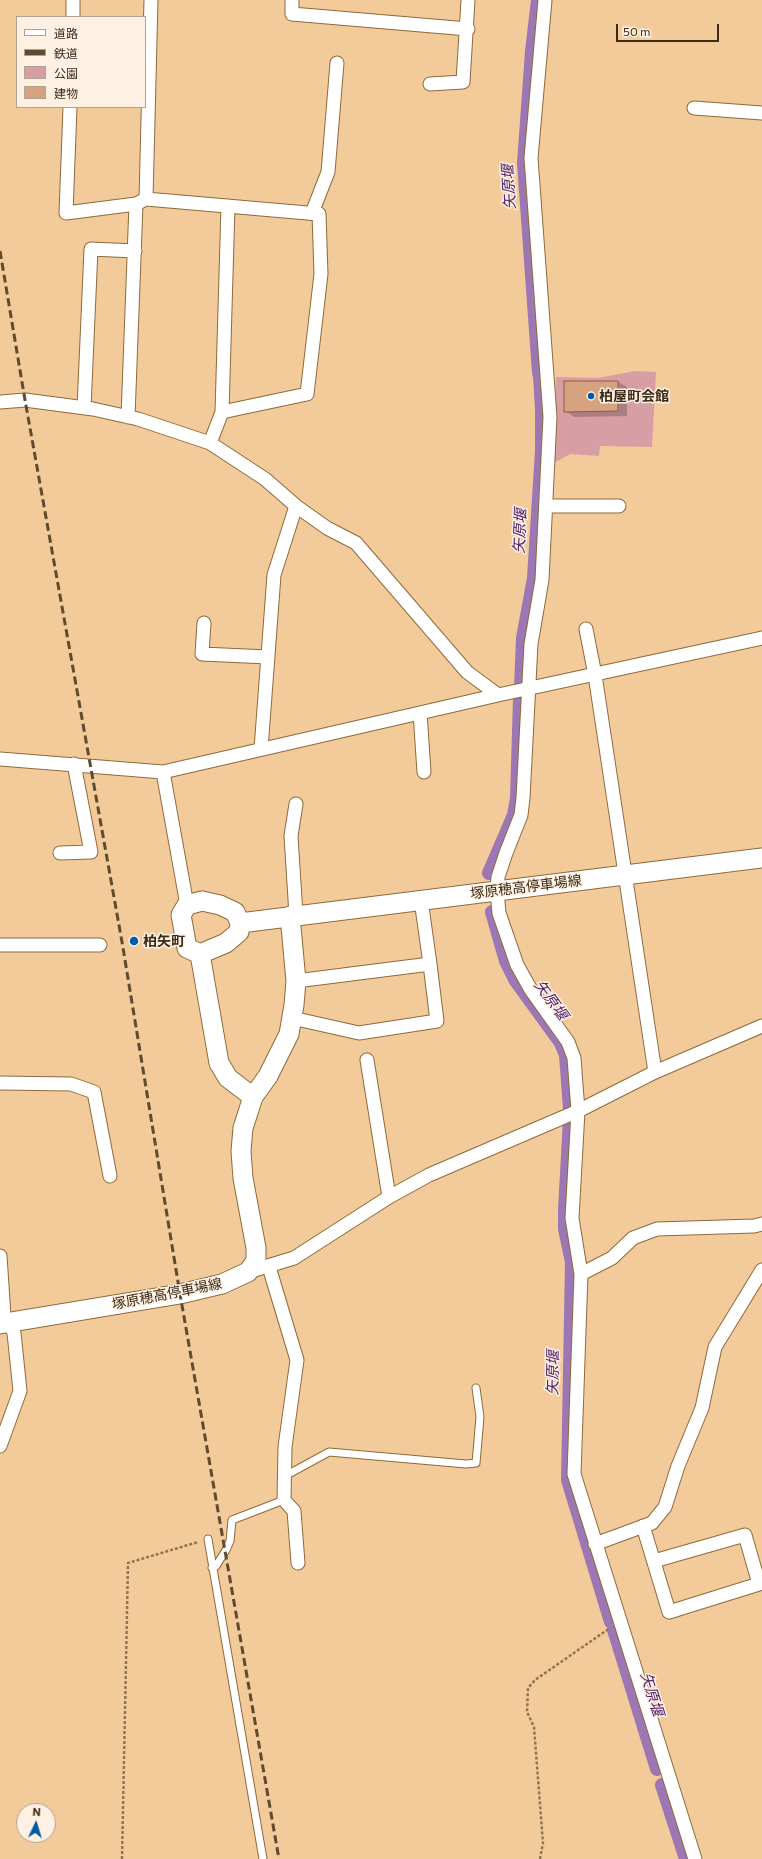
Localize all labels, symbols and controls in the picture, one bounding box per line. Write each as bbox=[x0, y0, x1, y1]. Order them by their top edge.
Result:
legend bbox=[16, 16, 146, 108]
scale bar bbox=[618, 16, 721, 42]
text: 50 m bbox=[623, 24, 651, 38]
text: 道路 bbox=[54, 26, 78, 40]
text: 鉄道 bbox=[54, 46, 78, 60]
text: 公園 bbox=[54, 66, 78, 80]
text: 建物 bbox=[54, 86, 78, 100]
water label: 矢原堰 bbox=[499, 164, 519, 210]
place label: 柏屋町会館 bbox=[599, 388, 669, 404]
marker: 柏屋町会館 bbox=[586, 391, 596, 401]
water label: 矢原堰 bbox=[510, 508, 530, 554]
street label: 塚原穂高停車場線 bbox=[469, 872, 583, 902]
place label: 柏矢町 bbox=[143, 933, 185, 949]
marker: 柏矢町 bbox=[128, 935, 140, 947]
water label: 矢原堰 bbox=[530, 977, 572, 1023]
street label: 塚原穂高停車場線 bbox=[110, 1275, 224, 1313]
water label: 矢原堰 bbox=[544, 1350, 562, 1396]
water label: 矢原堰 bbox=[637, 1670, 667, 1718]
north arrow bbox=[16, 1803, 56, 1843]
text: N bbox=[32, 1805, 41, 1818]

